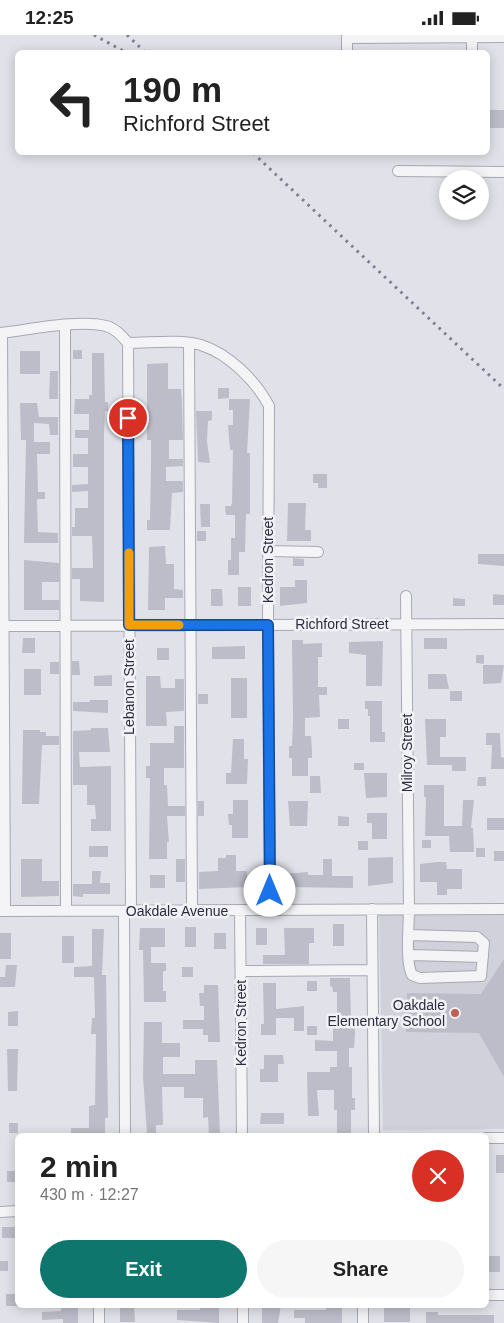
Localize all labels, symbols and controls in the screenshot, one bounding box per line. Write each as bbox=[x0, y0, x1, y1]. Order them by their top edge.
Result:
text: 12:25 bbox=[25, 7, 74, 28]
icon: left bbox=[40, 70, 105, 135]
text: 190 m bbox=[123, 70, 222, 109]
text: Richford Street bbox=[123, 111, 270, 136]
map controls bbox=[439, 170, 489, 220]
button: layers bbox=[439, 170, 489, 220]
pin bbox=[107, 397, 149, 439]
icon: arrive bbox=[114, 404, 142, 432]
street label: Kedron Street bbox=[260, 517, 276, 603]
street label: Richford Street bbox=[295, 616, 389, 632]
street label: Lebanon Street bbox=[121, 639, 137, 735]
street label: Milroy Street bbox=[399, 714, 415, 792]
position arrow bbox=[243, 864, 295, 916]
street label: Oakdale Avenue bbox=[126, 903, 228, 919]
street label: Kedron Street bbox=[233, 980, 249, 1066]
place label: Oakdale Elementary School bbox=[327, 997, 445, 1029]
marker: Oakdale Elementary School bbox=[449, 1007, 461, 1019]
text: 2 min bbox=[40, 1150, 118, 1183]
button: close bbox=[412, 1150, 464, 1202]
text: 430 m · 12:27 bbox=[40, 1186, 139, 1203]
button: Exit bbox=[40, 1240, 247, 1298]
button: Share bbox=[257, 1240, 464, 1298]

